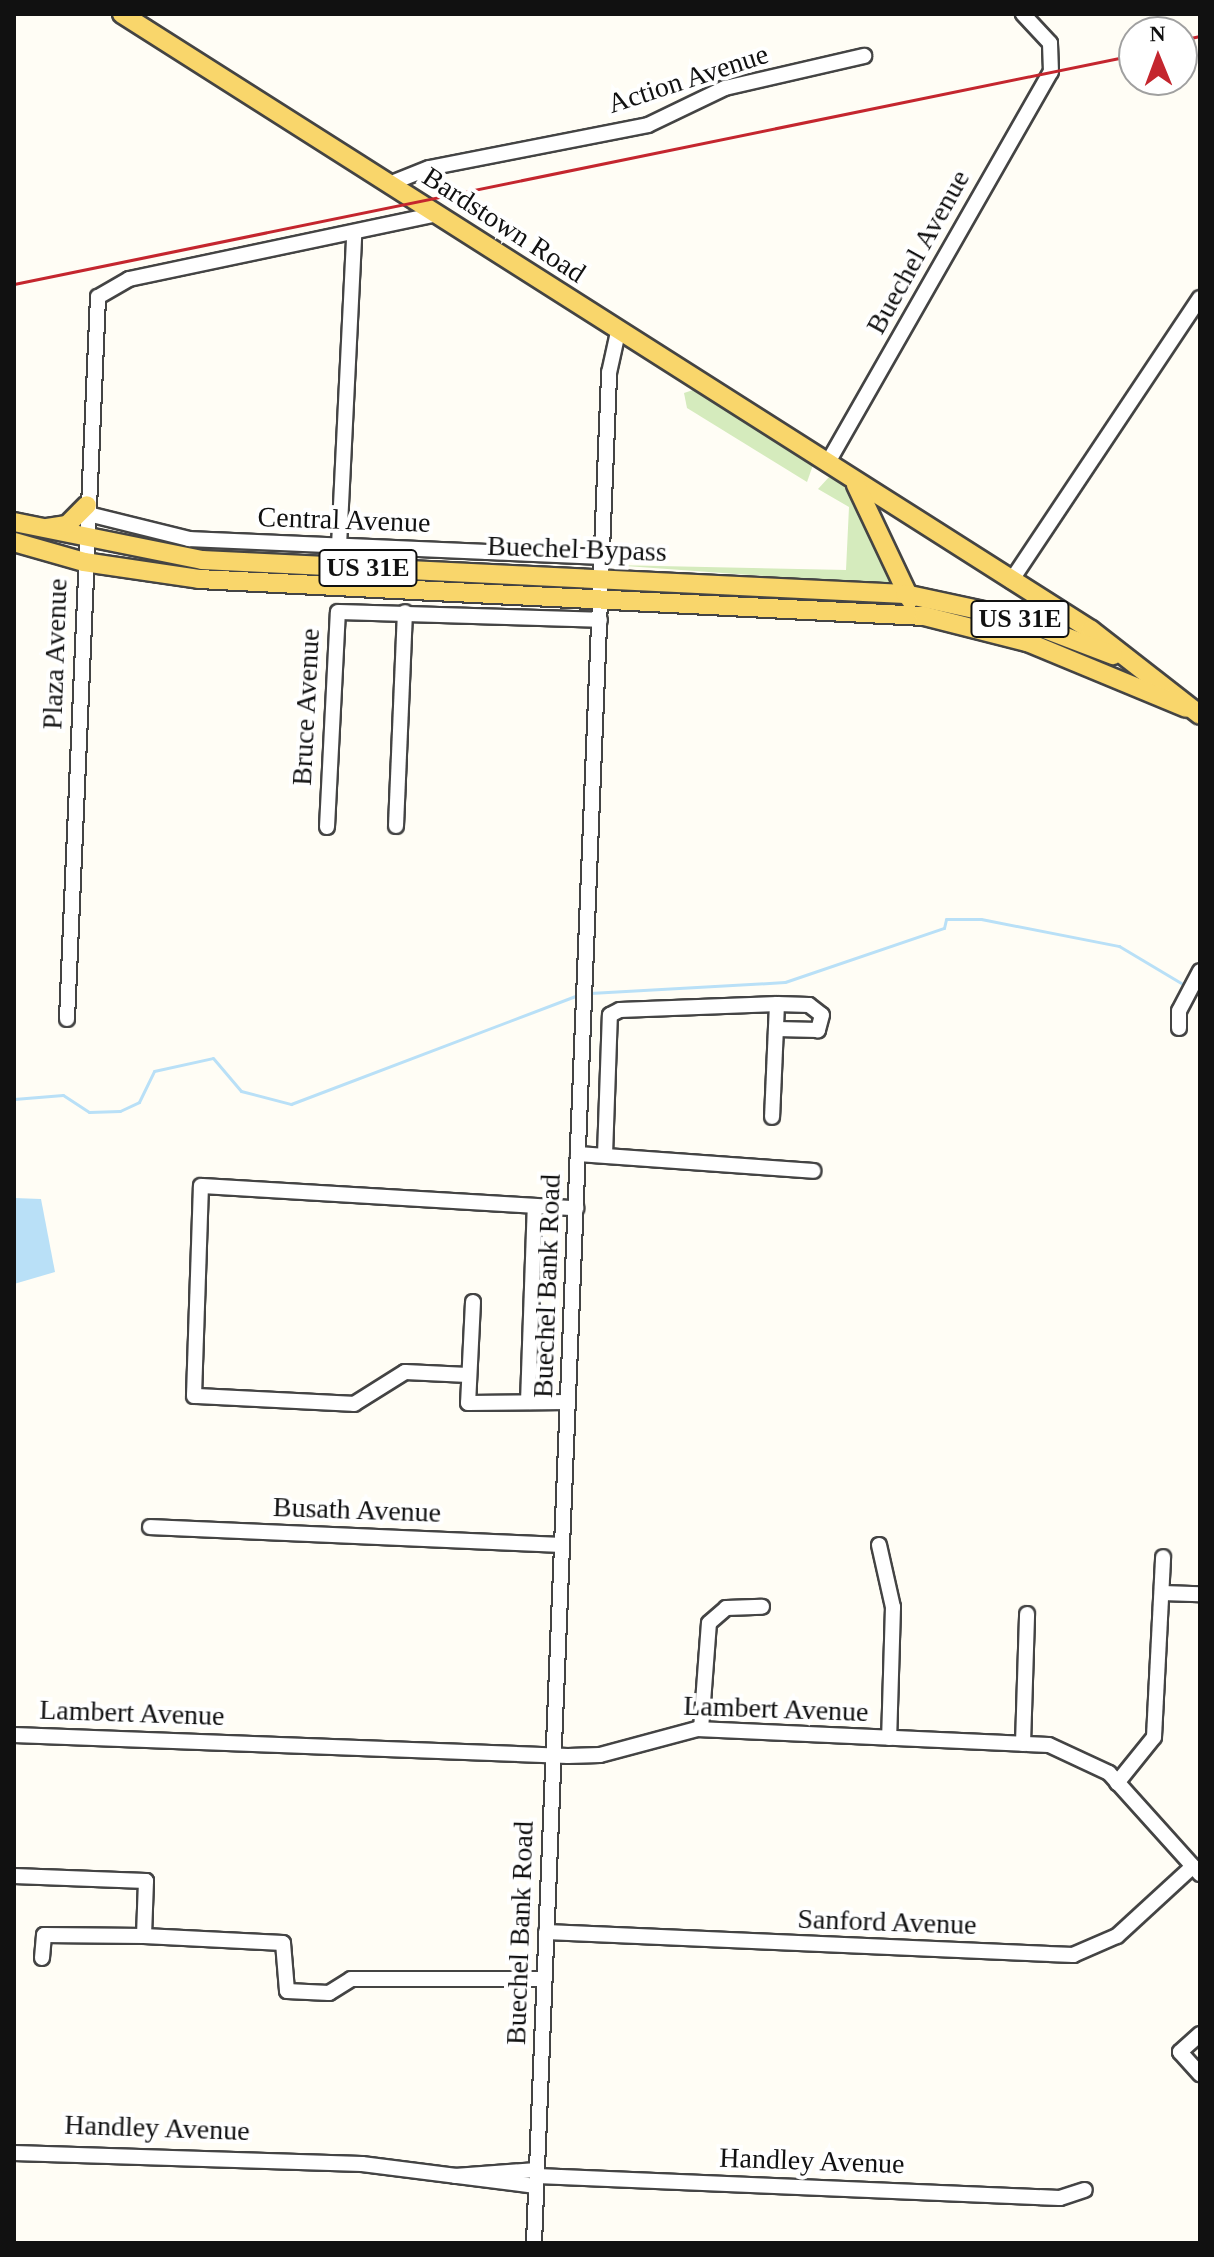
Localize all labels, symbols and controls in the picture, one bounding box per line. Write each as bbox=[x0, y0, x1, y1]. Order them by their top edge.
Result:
north arrow bbox=[1118, 16, 1198, 96]
text: N bbox=[1149, 21, 1166, 46]
street label: Action Avenue bbox=[603, 37, 773, 121]
street label: Bardstown Road bbox=[416, 160, 592, 290]
street label: Buechel Avenue bbox=[859, 164, 977, 340]
street label: Central Avenue bbox=[256, 500, 432, 540]
street label: Buechel Bypass bbox=[487, 529, 667, 569]
road number: US 31E bbox=[318, 546, 418, 590]
street label: Plaza Avenue bbox=[36, 577, 74, 731]
road number: US 31E bbox=[970, 597, 1070, 641]
street label: Bruce Avenue bbox=[285, 627, 327, 787]
street label: Buechel Bank Road bbox=[526, 1174, 568, 1398]
street label: Busath Avenue bbox=[272, 1490, 442, 1530]
street label: Lambert Avenue bbox=[682, 1689, 870, 1729]
street label: Lambert Avenue bbox=[38, 1693, 226, 1733]
street label: Buechel Bank Road bbox=[499, 1821, 541, 2045]
street label: Sanford Avenue bbox=[796, 1902, 978, 1942]
street label: Handley Avenue bbox=[63, 2108, 251, 2148]
street label: Handley Avenue bbox=[718, 2141, 906, 2181]

